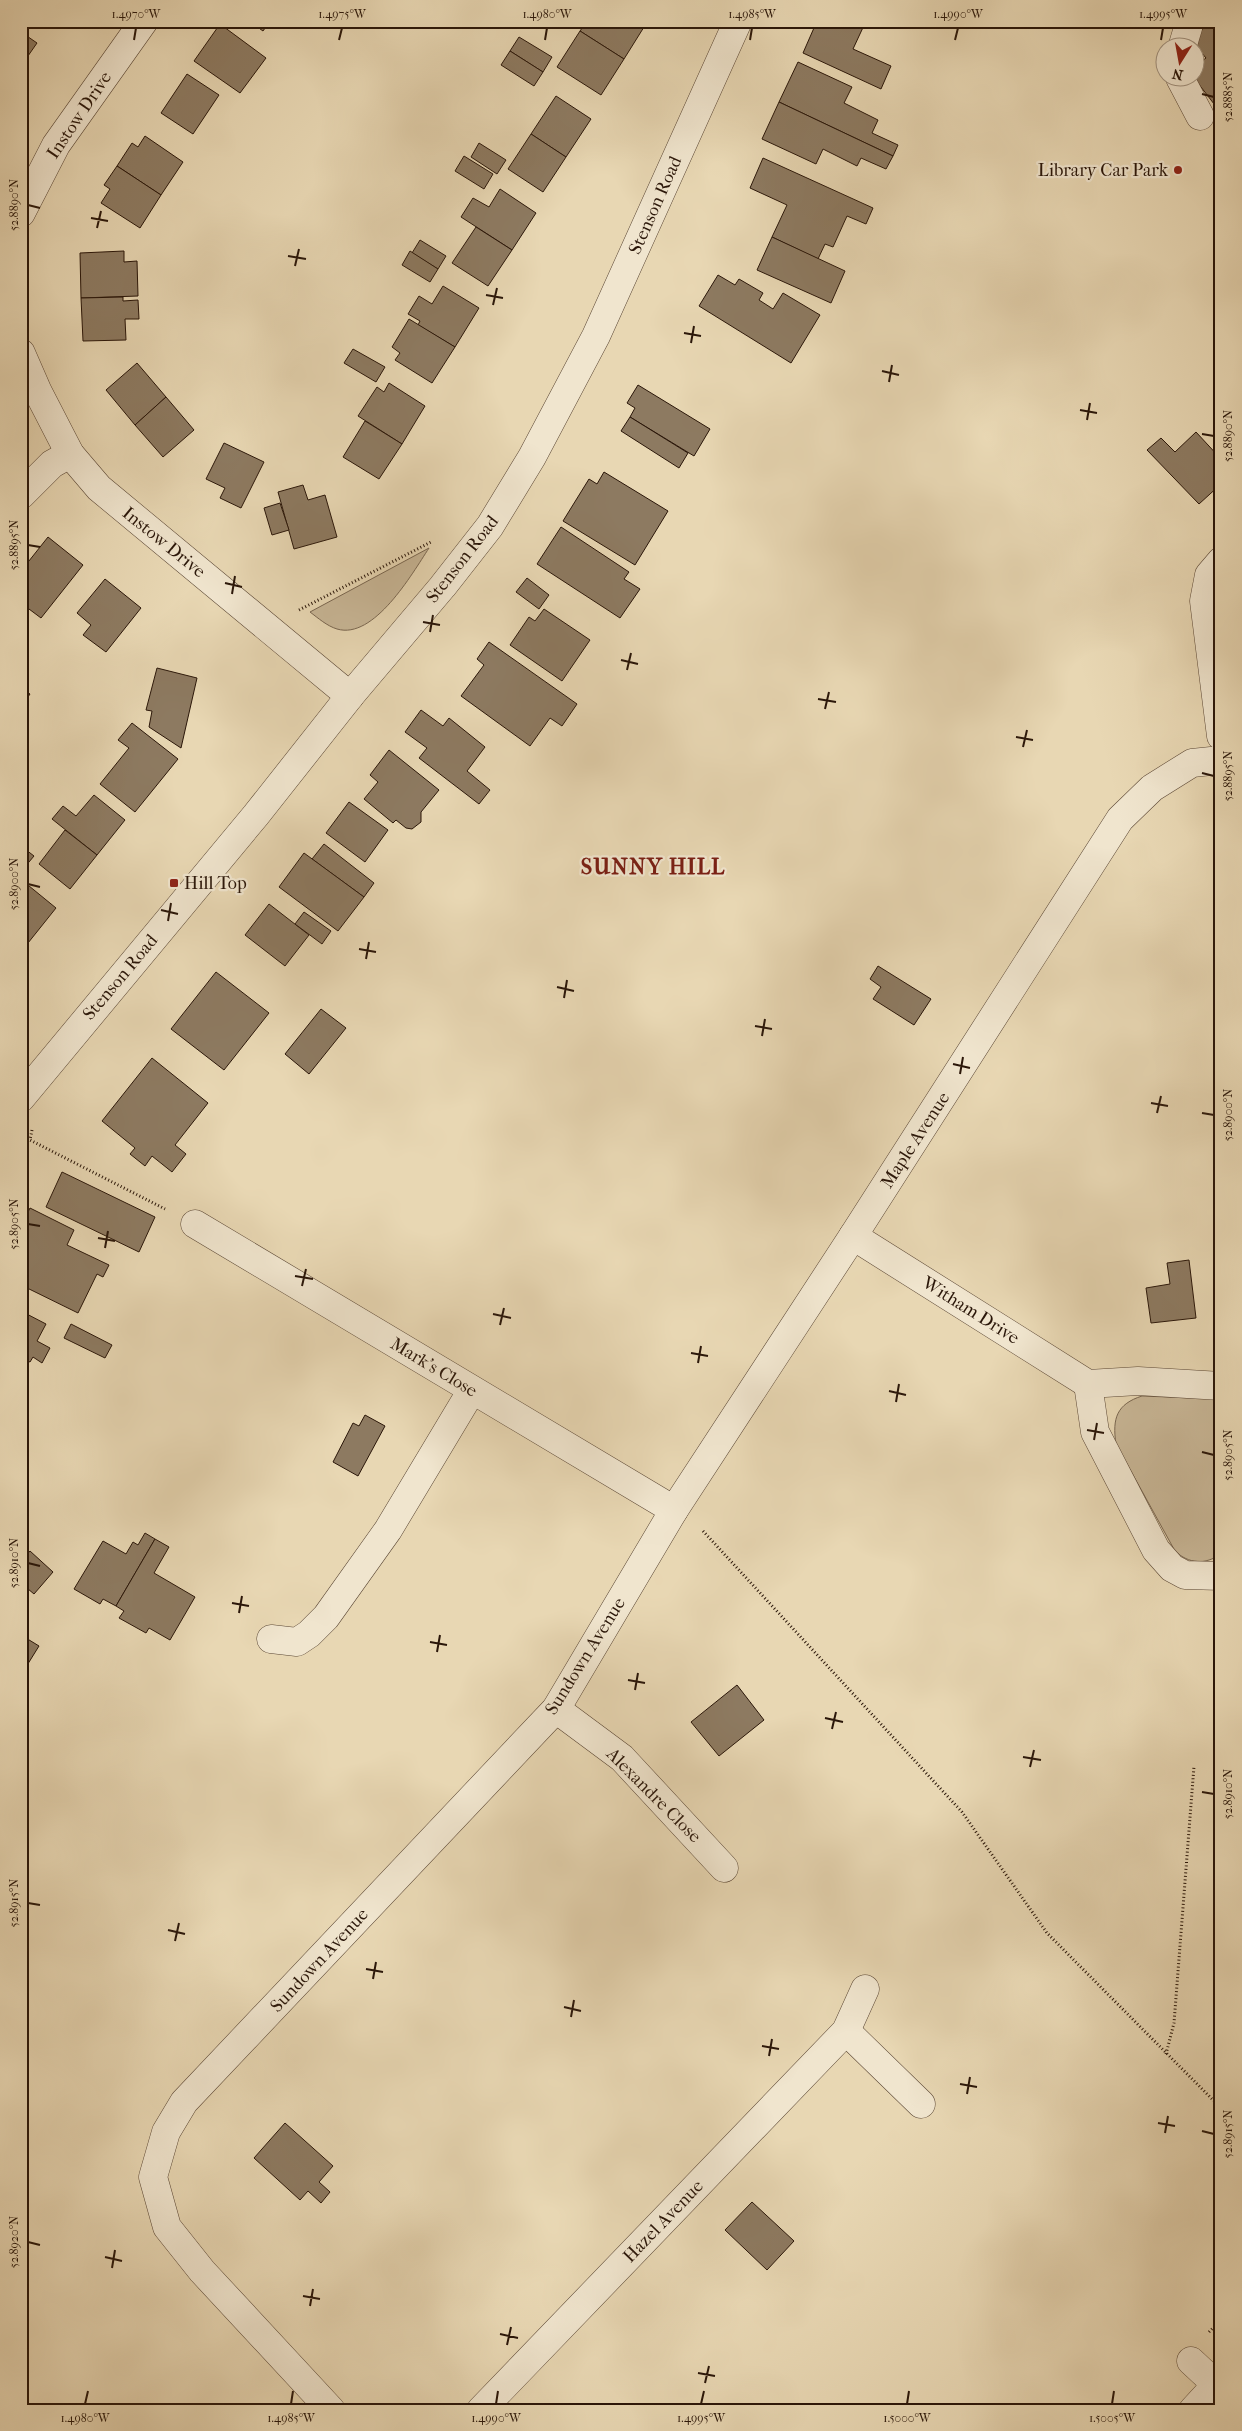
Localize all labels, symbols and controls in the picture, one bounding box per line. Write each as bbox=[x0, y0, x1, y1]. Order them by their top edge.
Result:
text: 1.4970°W bbox=[112, 7, 162, 21]
text: 1.4975°W bbox=[318, 7, 367, 21]
text: 1.4980°W bbox=[522, 7, 573, 21]
text: 1.4985°W bbox=[728, 7, 777, 21]
text: 1.4990°W bbox=[933, 7, 984, 21]
text: 1.4995°W bbox=[1139, 7, 1188, 21]
north arrow bbox=[1154, 38, 1204, 88]
text: N bbox=[1170, 65, 1184, 84]
street label: Instow Drive bbox=[43, 68, 116, 163]
text: 52.8885°N bbox=[1221, 72, 1235, 122]
street label: Stenson Road bbox=[624, 153, 687, 257]
place label: Library Car Park bbox=[1038, 160, 1169, 181]
marker: Library Car Park bbox=[1172, 164, 1184, 176]
text: 52.8890°N bbox=[7, 179, 21, 231]
text: 52.8890°N bbox=[1221, 410, 1235, 462]
street label: Instow Drive bbox=[118, 503, 209, 582]
street label: Stenson Road bbox=[422, 511, 503, 607]
text: 52.8895°N bbox=[7, 520, 21, 570]
text: 52.8895°N bbox=[1221, 751, 1235, 801]
district label: SUNNY HILL bbox=[581, 854, 725, 880]
text: 52.8900°N bbox=[7, 858, 21, 910]
place label: Hill Top bbox=[184, 873, 247, 894]
marker: Hill Top bbox=[168, 877, 180, 889]
street label: Stenson Road bbox=[79, 930, 162, 1024]
street label: Maple Avenue bbox=[877, 1088, 954, 1192]
text: 52.8900°N bbox=[1221, 1089, 1235, 1141]
text: 52.8905°N bbox=[7, 1198, 21, 1250]
street label: Witham Drive bbox=[918, 1272, 1023, 1349]
street label: Mark's Close bbox=[387, 1333, 481, 1402]
text: 52.8905°N bbox=[1221, 1429, 1235, 1481]
text: 52.8910°N bbox=[7, 1538, 21, 1588]
street label: Sundown Avenue bbox=[541, 1594, 630, 1719]
street label: Alexandre Close bbox=[601, 1743, 705, 1847]
text: 52.8910°N bbox=[1221, 1769, 1235, 1819]
text: 52.8915°N bbox=[7, 1879, 21, 1927]
street label: Sundown Avenue bbox=[266, 1904, 373, 2017]
text: 52.8915°N bbox=[1221, 2110, 1235, 2158]
street label: Hazel Avenue bbox=[619, 2176, 708, 2267]
text: 52.8920°N bbox=[7, 2216, 21, 2268]
text: 1.4980°W bbox=[60, 2411, 111, 2425]
text: 1.4985°W bbox=[267, 2411, 316, 2425]
text: 1.4990°W bbox=[471, 2411, 522, 2425]
text: 1.4995°W bbox=[677, 2411, 726, 2425]
text: 1.5000°W bbox=[883, 2411, 932, 2425]
text: 1.5005°W bbox=[1089, 2411, 1136, 2425]

